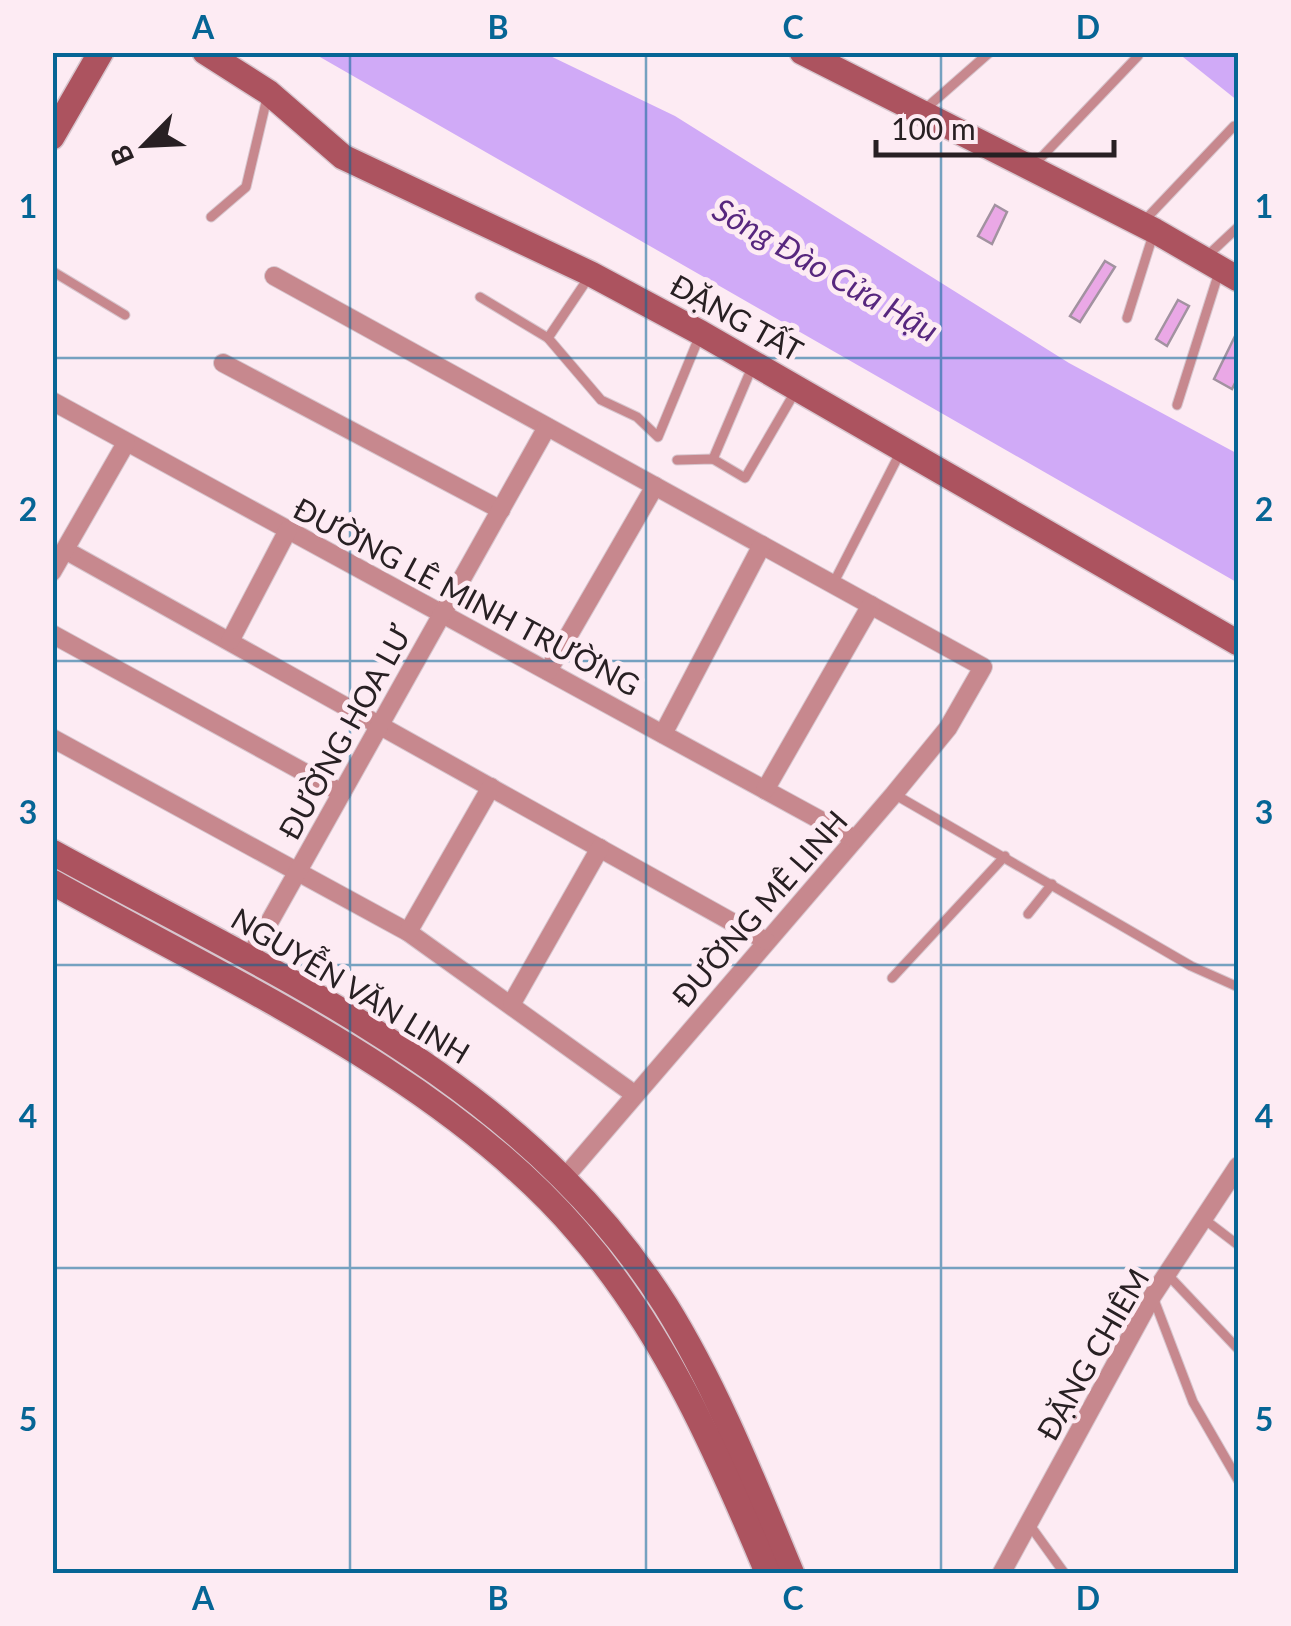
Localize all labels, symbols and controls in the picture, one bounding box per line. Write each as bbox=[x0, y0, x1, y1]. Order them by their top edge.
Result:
text: A bbox=[191, 7, 215, 46]
text: B bbox=[487, 7, 509, 46]
text: C bbox=[782, 7, 804, 46]
text: D bbox=[1076, 7, 1100, 46]
north arrow bbox=[95, 95, 195, 195]
scale bar bbox=[876, 95, 1114, 157]
text: 100 m bbox=[891, 110, 976, 146]
text: B bbox=[102, 140, 141, 171]
text: 1 bbox=[19, 186, 37, 225]
text: 1 bbox=[1255, 186, 1273, 225]
water label: Sông Đào Cửa Hậu bbox=[706, 189, 946, 349]
street label: ĐẶNG TẤT bbox=[664, 265, 810, 368]
text: 2 bbox=[19, 489, 37, 528]
street label: ĐƯỜNG LÊ MINH TRƯỜNG bbox=[288, 489, 646, 703]
text: 2 bbox=[1255, 489, 1273, 528]
street label: ĐƯỜNG HOA LƯ bbox=[270, 618, 418, 845]
text: 3 bbox=[19, 792, 37, 831]
text: 3 bbox=[1255, 792, 1273, 831]
street label: ĐƯỜNG MÊ LINH bbox=[664, 802, 854, 1014]
street label: NGUYỄN VĂN LINH bbox=[225, 897, 478, 1070]
text: 4 bbox=[19, 1096, 37, 1135]
text: 4 bbox=[1255, 1096, 1273, 1135]
street label: ĐẶNG CHIÊM bbox=[1028, 1262, 1156, 1446]
text: 5 bbox=[19, 1399, 37, 1438]
text: 5 bbox=[1255, 1399, 1273, 1438]
text: A bbox=[191, 1578, 215, 1617]
text: B bbox=[487, 1578, 509, 1617]
text: C bbox=[782, 1578, 804, 1617]
text: D bbox=[1076, 1578, 1100, 1617]

